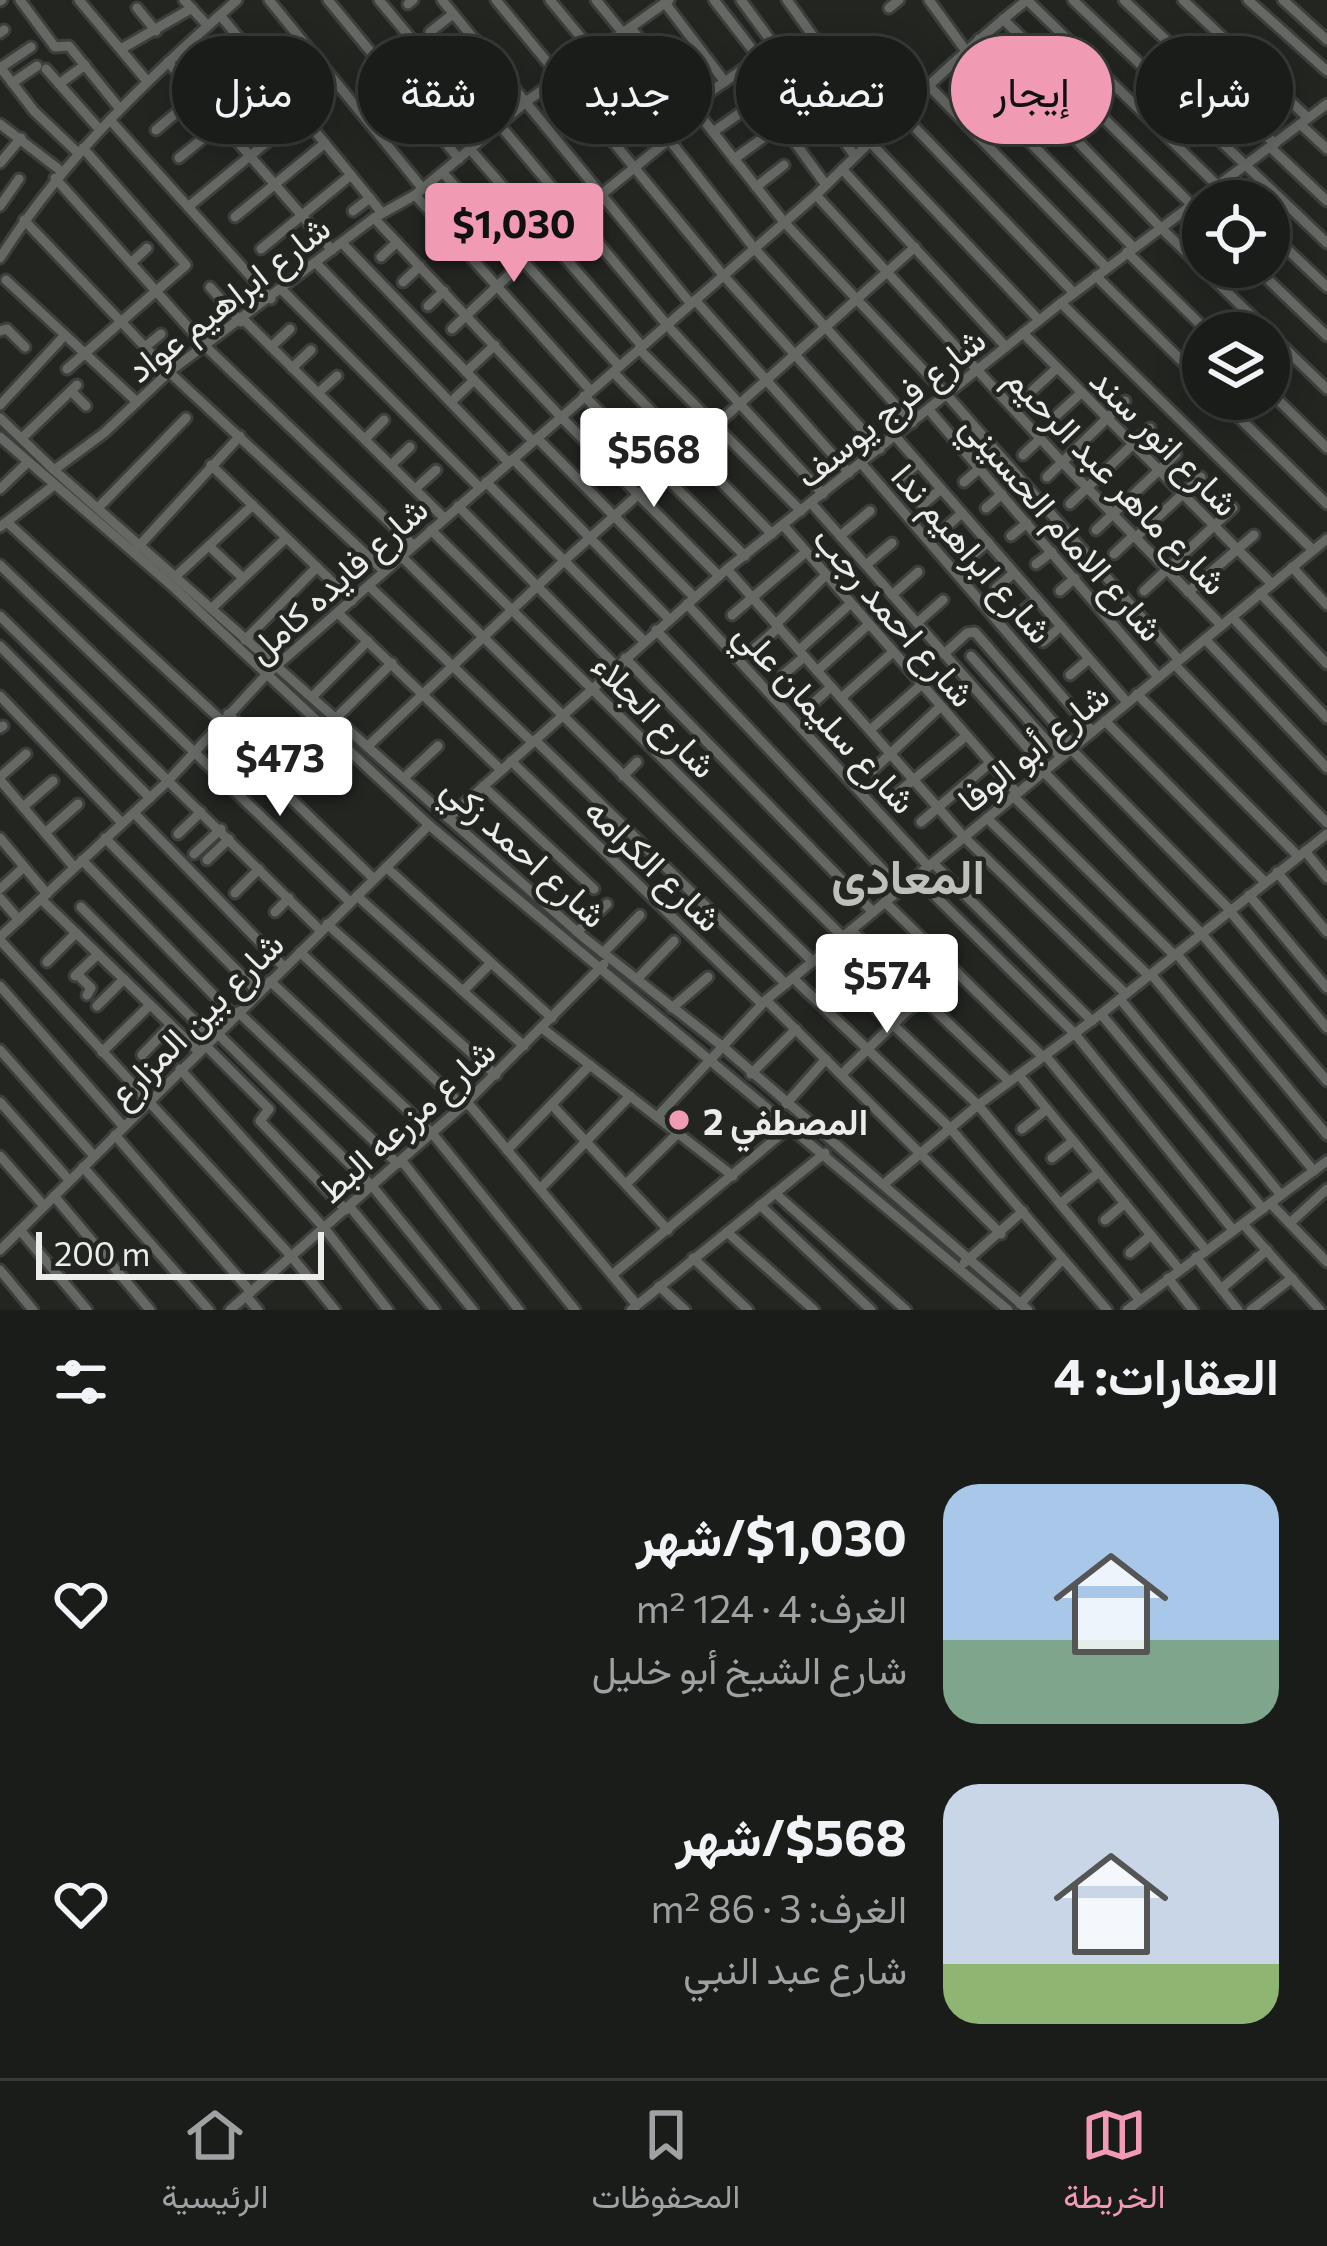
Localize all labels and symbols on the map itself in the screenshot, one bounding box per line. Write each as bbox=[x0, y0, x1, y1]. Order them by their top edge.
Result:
pin: $1,030 bbox=[416, 183, 612, 285]
street label: شارع ابراهيم عواد bbox=[116, 204, 341, 394]
street label: شارع فرج يوسف bbox=[785, 316, 996, 500]
street label: شارع ماهر عبد الرحيم bbox=[994, 356, 1238, 606]
street label: شارع انور سند bbox=[1079, 356, 1250, 527]
street label: شارع الامام الحسيني bbox=[946, 403, 1175, 655]
pin: $568 bbox=[583, 408, 725, 510]
street label: شارع ابراهيم ندا bbox=[880, 453, 1064, 654]
street label: شارع فايده كامل bbox=[237, 485, 439, 674]
street label: شارع احمد رجب bbox=[802, 515, 987, 718]
street label: شارع سليمان علي bbox=[719, 611, 927, 828]
street label: شارع الجلاء bbox=[581, 642, 728, 789]
street label: شارع أبو الوفا bbox=[948, 672, 1120, 824]
pin: $473 bbox=[209, 717, 351, 819]
street label: شارع احمد زكي bbox=[428, 764, 618, 943]
street label: شارع الكرامه bbox=[574, 787, 733, 943]
district label: المعادى bbox=[831, 845, 985, 906]
street label: شارع بين المزارع bbox=[97, 921, 295, 1119]
pin: $574 bbox=[816, 934, 958, 1036]
street label: شارع مزرعه البط bbox=[307, 1028, 506, 1214]
place label: المصطفي 2 bbox=[703, 1098, 868, 1152]
marker: المصطفي 2 bbox=[666, 1107, 692, 1133]
scale bar bbox=[36, 1226, 324, 1279]

